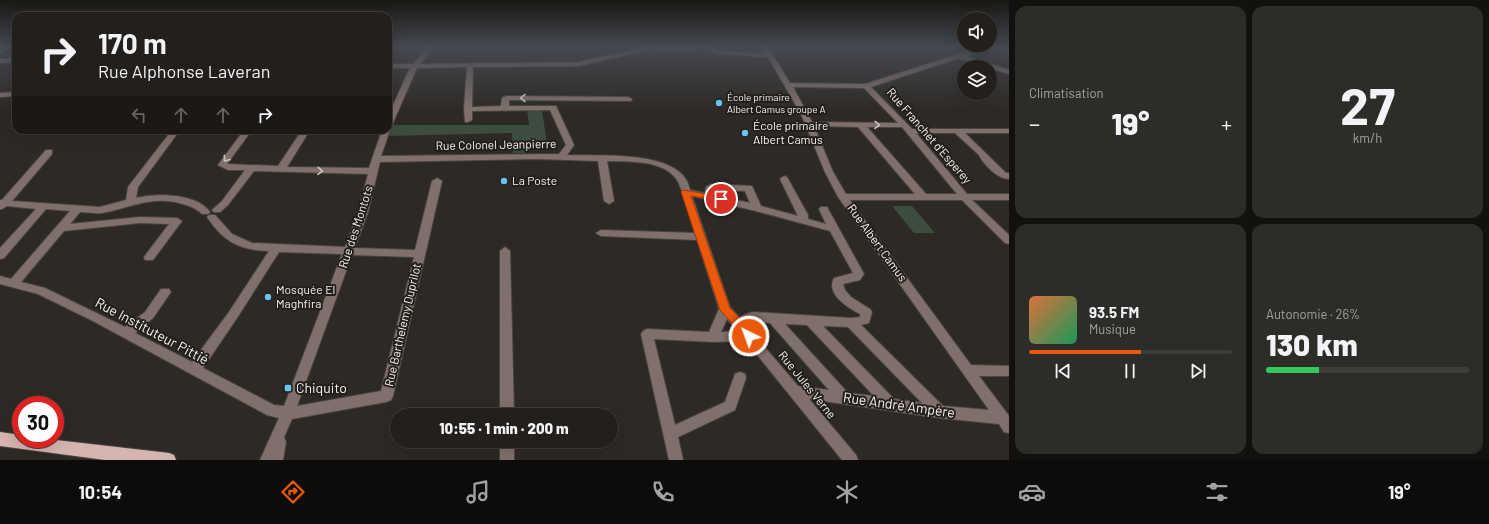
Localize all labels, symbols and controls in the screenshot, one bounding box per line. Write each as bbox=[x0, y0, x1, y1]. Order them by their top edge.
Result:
map controls bbox=[957, 12, 997, 100]
button: sound bbox=[957, 12, 997, 52]
text: 170 m bbox=[98, 26, 167, 60]
icon: right bbox=[32, 28, 84, 80]
text: Rue Alphonse Laveran bbox=[98, 60, 270, 82]
button: layers bbox=[957, 60, 997, 100]
text: 27 bbox=[1340, 73, 1395, 135]
street label: Rue Franchet d'Esperey bbox=[884, 85, 975, 186]
text: Climatisation bbox=[1029, 85, 1104, 101]
place label: École primaire Albert Camus groupe A bbox=[727, 91, 826, 115]
one-way arrow bbox=[520, 94, 526, 102]
marker: École primaire Albert Camus groupe A bbox=[714, 98, 724, 108]
icon: left bbox=[128, 104, 150, 126]
icon: ahead bbox=[170, 104, 192, 126]
icon: ahead bbox=[212, 104, 234, 126]
icon: right bbox=[254, 104, 276, 126]
text: 19° bbox=[1112, 105, 1149, 141]
text: − bbox=[1029, 110, 1040, 136]
text: + bbox=[1221, 110, 1232, 136]
place label: École primaire Albert Camus bbox=[753, 118, 828, 146]
one-way arrow bbox=[874, 121, 880, 129]
marker: École primaire Albert Camus bbox=[740, 128, 750, 138]
text: km/h bbox=[1353, 130, 1382, 146]
street label: Rue Colonel Jeanpierre bbox=[436, 136, 556, 152]
one-way arrow bbox=[223, 155, 231, 162]
one-way arrow bbox=[317, 167, 323, 175]
place label: La Poste bbox=[512, 173, 557, 187]
marker: La Poste bbox=[499, 176, 509, 186]
pin bbox=[704, 182, 738, 216]
street label: Rue des Montots bbox=[335, 183, 375, 270]
icon: arrive bbox=[710, 188, 732, 210]
street label: Rue Albert Camus bbox=[845, 201, 911, 284]
street label: Rue Barthelemy Duprilot bbox=[381, 262, 423, 388]
place label: Mosquée El Maghfira bbox=[276, 282, 335, 310]
marker: Mosquée El Maghfira bbox=[263, 292, 273, 302]
street label: Rue Instituteur Pittié bbox=[92, 293, 212, 368]
text: 93.5 FM bbox=[1089, 303, 1139, 321]
text: Autonomie · 26% bbox=[1266, 306, 1360, 322]
position arrow bbox=[728, 315, 770, 357]
text: Musique bbox=[1089, 321, 1136, 337]
text: 130 km bbox=[1266, 326, 1358, 362]
street label: Rue Jules Verne bbox=[776, 348, 839, 421]
icon: previous bbox=[1052, 360, 1074, 382]
icon: pause bbox=[1119, 360, 1141, 382]
icon: next bbox=[1187, 360, 1209, 382]
place label: Chiquito bbox=[296, 379, 347, 396]
marker: Chiquito bbox=[283, 383, 293, 393]
street label: Rue André Ampère bbox=[842, 388, 956, 421]
speed limit sign: 30 bbox=[12, 396, 64, 448]
text: 10:55 · 1 min · 200 m bbox=[439, 419, 569, 437]
icon: directions bbox=[279, 478, 307, 506]
icon: music bbox=[464, 478, 492, 506]
icon: phone bbox=[649, 478, 677, 506]
icon: climate bbox=[833, 478, 861, 506]
icon: car bbox=[1018, 478, 1046, 506]
icon: filters bbox=[1203, 478, 1231, 506]
text: 10:54 bbox=[78, 481, 122, 503]
text: 19° bbox=[1388, 481, 1411, 503]

